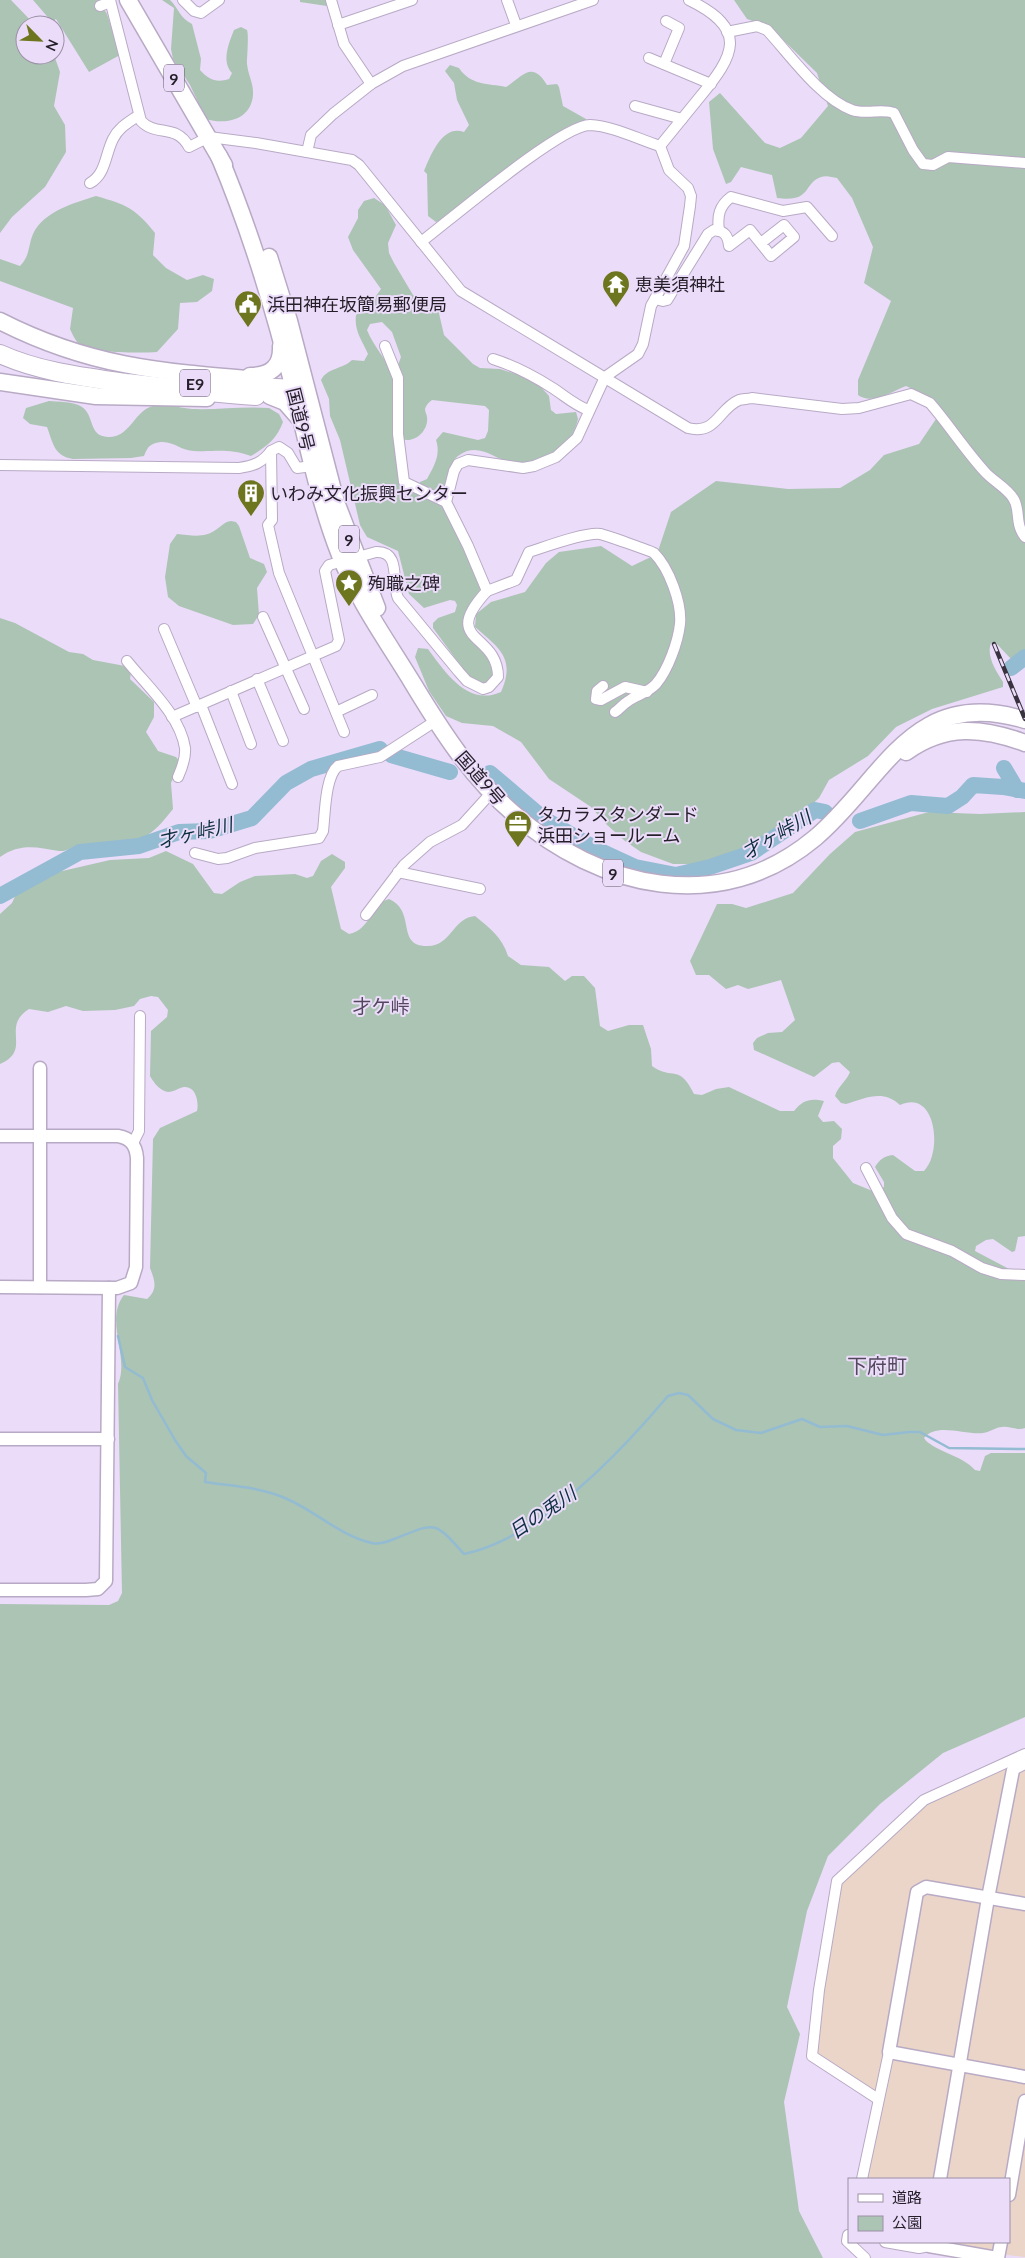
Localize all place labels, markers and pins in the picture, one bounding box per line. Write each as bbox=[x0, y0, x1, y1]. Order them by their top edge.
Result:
temple icon: 恵美須神社 bbox=[601, 269, 631, 308]
place label: 恵美須神社 bbox=[635, 273, 725, 295]
public building icon: 浜田神在坂簡易郵便局 bbox=[233, 289, 263, 328]
place label: 浜田神在坂簡易郵便局 bbox=[267, 293, 447, 315]
building icon: いわみ文化振興センター bbox=[236, 478, 266, 517]
place label: いわみ文化振興センター bbox=[270, 482, 468, 504]
place icon: 殉職之碑 bbox=[334, 568, 364, 607]
place label: 殉職之碑 bbox=[368, 572, 440, 594]
place label: タカラスタンダード 浜田ショールーム bbox=[537, 803, 699, 846]
office icon: タカラスタンダード 浜田ショールーム bbox=[503, 809, 533, 848]

